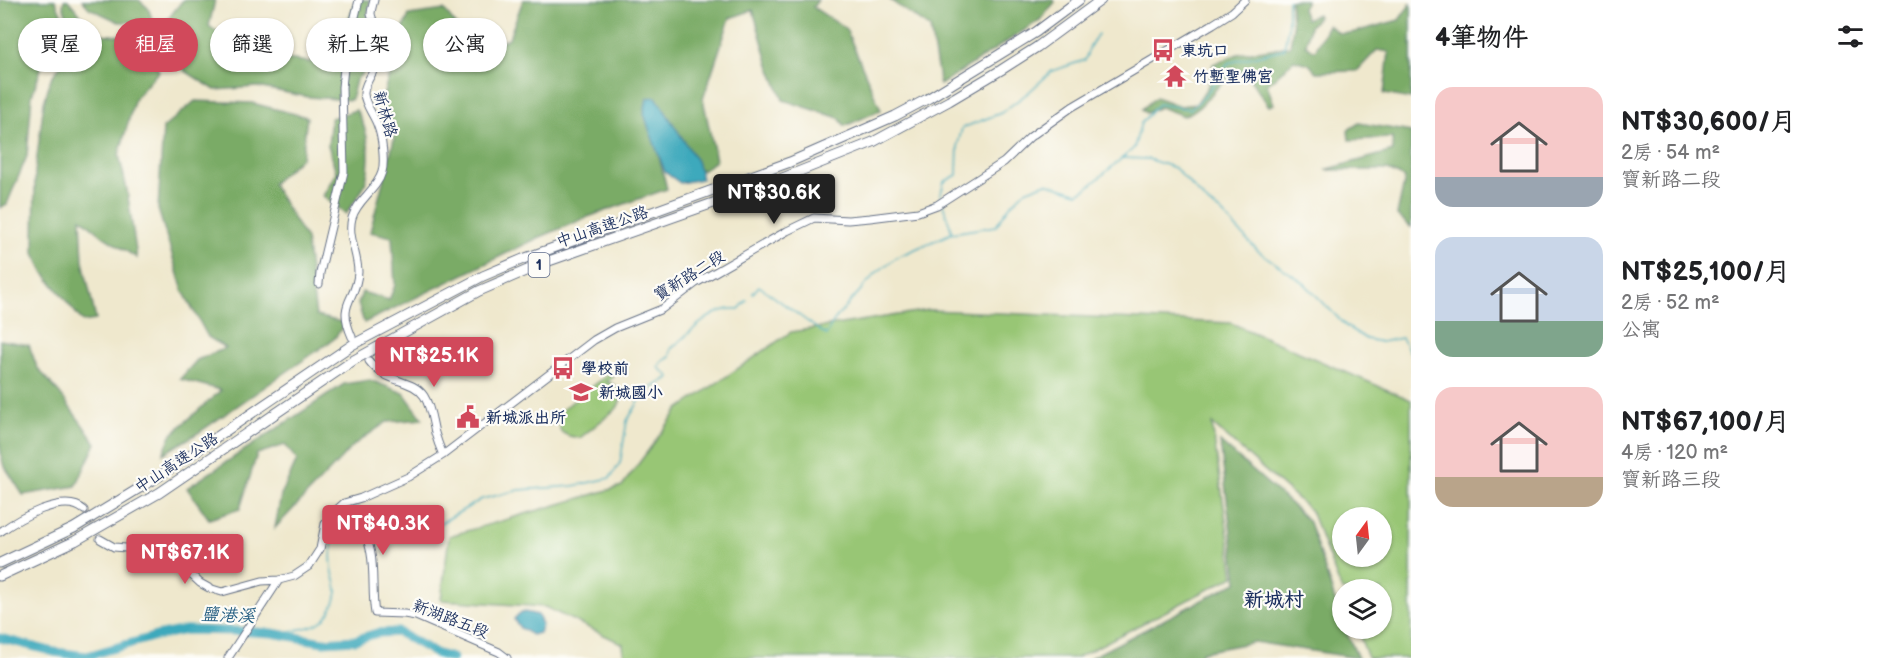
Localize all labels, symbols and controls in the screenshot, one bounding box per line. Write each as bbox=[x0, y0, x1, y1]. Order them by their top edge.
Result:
chip: 買屋 bbox=[18, 18, 102, 72]
chip: 租屋 bbox=[114, 18, 198, 72]
chip: 篩選 bbox=[210, 18, 294, 72]
chip: 新上架 bbox=[306, 18, 411, 72]
chip: 公寓 bbox=[423, 18, 507, 72]
icon: filters bbox=[1834, 20, 1867, 53]
text: 4筆物件 bbox=[1435, 23, 1528, 54]
bus stop icon: 東坑口 bbox=[1150, 37, 1176, 63]
place label: 東坑口 bbox=[1181, 42, 1229, 61]
temple icon: 竹塹聖佛宮 bbox=[1162, 63, 1188, 89]
place label: 竹塹聖佛宮 bbox=[1193, 68, 1273, 87]
street label: 新林路 bbox=[369, 89, 400, 140]
text: NT$30,600/月 bbox=[1621, 107, 1796, 138]
icon: home bbox=[1483, 111, 1555, 183]
text: 2房 · 54 m² bbox=[1621, 141, 1720, 165]
text: 寶新路二段 bbox=[1621, 168, 1721, 192]
pin: NT$30.6K bbox=[712, 174, 836, 225]
text: NT$30.6K bbox=[727, 181, 821, 205]
street label: 中山高速公路 bbox=[554, 203, 651, 252]
street label: 寶新路二段 bbox=[651, 247, 729, 306]
road number: 1 bbox=[528, 253, 550, 277]
text: NT$25,100/月 bbox=[1621, 257, 1791, 288]
icon: home bbox=[1483, 261, 1555, 333]
text: 2房 · 52 m² bbox=[1621, 291, 1720, 315]
text: 公寓 bbox=[1621, 318, 1661, 342]
pin: NT$25.1K bbox=[372, 337, 496, 388]
text: NT$25.1K bbox=[389, 344, 479, 368]
bus stop icon: 學校前 bbox=[550, 355, 576, 381]
place label: 學校前 bbox=[581, 360, 629, 379]
school or university icon: 新城國小 bbox=[568, 379, 594, 405]
place label: 新城國小 bbox=[599, 384, 663, 403]
public building icon: 新城派出所 bbox=[455, 404, 481, 430]
text: NT$67,100/月 bbox=[1621, 407, 1790, 438]
place label: 新城派出所 bbox=[486, 409, 566, 428]
icon: home bbox=[1483, 411, 1555, 483]
street label: 中山高速公路 bbox=[131, 429, 222, 497]
text: 4房 · 120 m² bbox=[1621, 441, 1728, 465]
text: 寶新路三段 bbox=[1621, 468, 1721, 492]
pin: NT$40.3K bbox=[321, 505, 445, 556]
north arrow bbox=[1332, 507, 1392, 567]
map controls bbox=[1332, 507, 1392, 639]
text: NT$40.3K bbox=[336, 512, 430, 536]
pin: NT$67.1K bbox=[123, 534, 247, 585]
text: NT$67.1K bbox=[140, 541, 230, 565]
button: layers bbox=[1332, 579, 1392, 639]
district label: 新城村 bbox=[1244, 588, 1304, 612]
street label: 新湖路五段 bbox=[410, 596, 491, 643]
water label: 鹽港溪 bbox=[201, 604, 256, 627]

